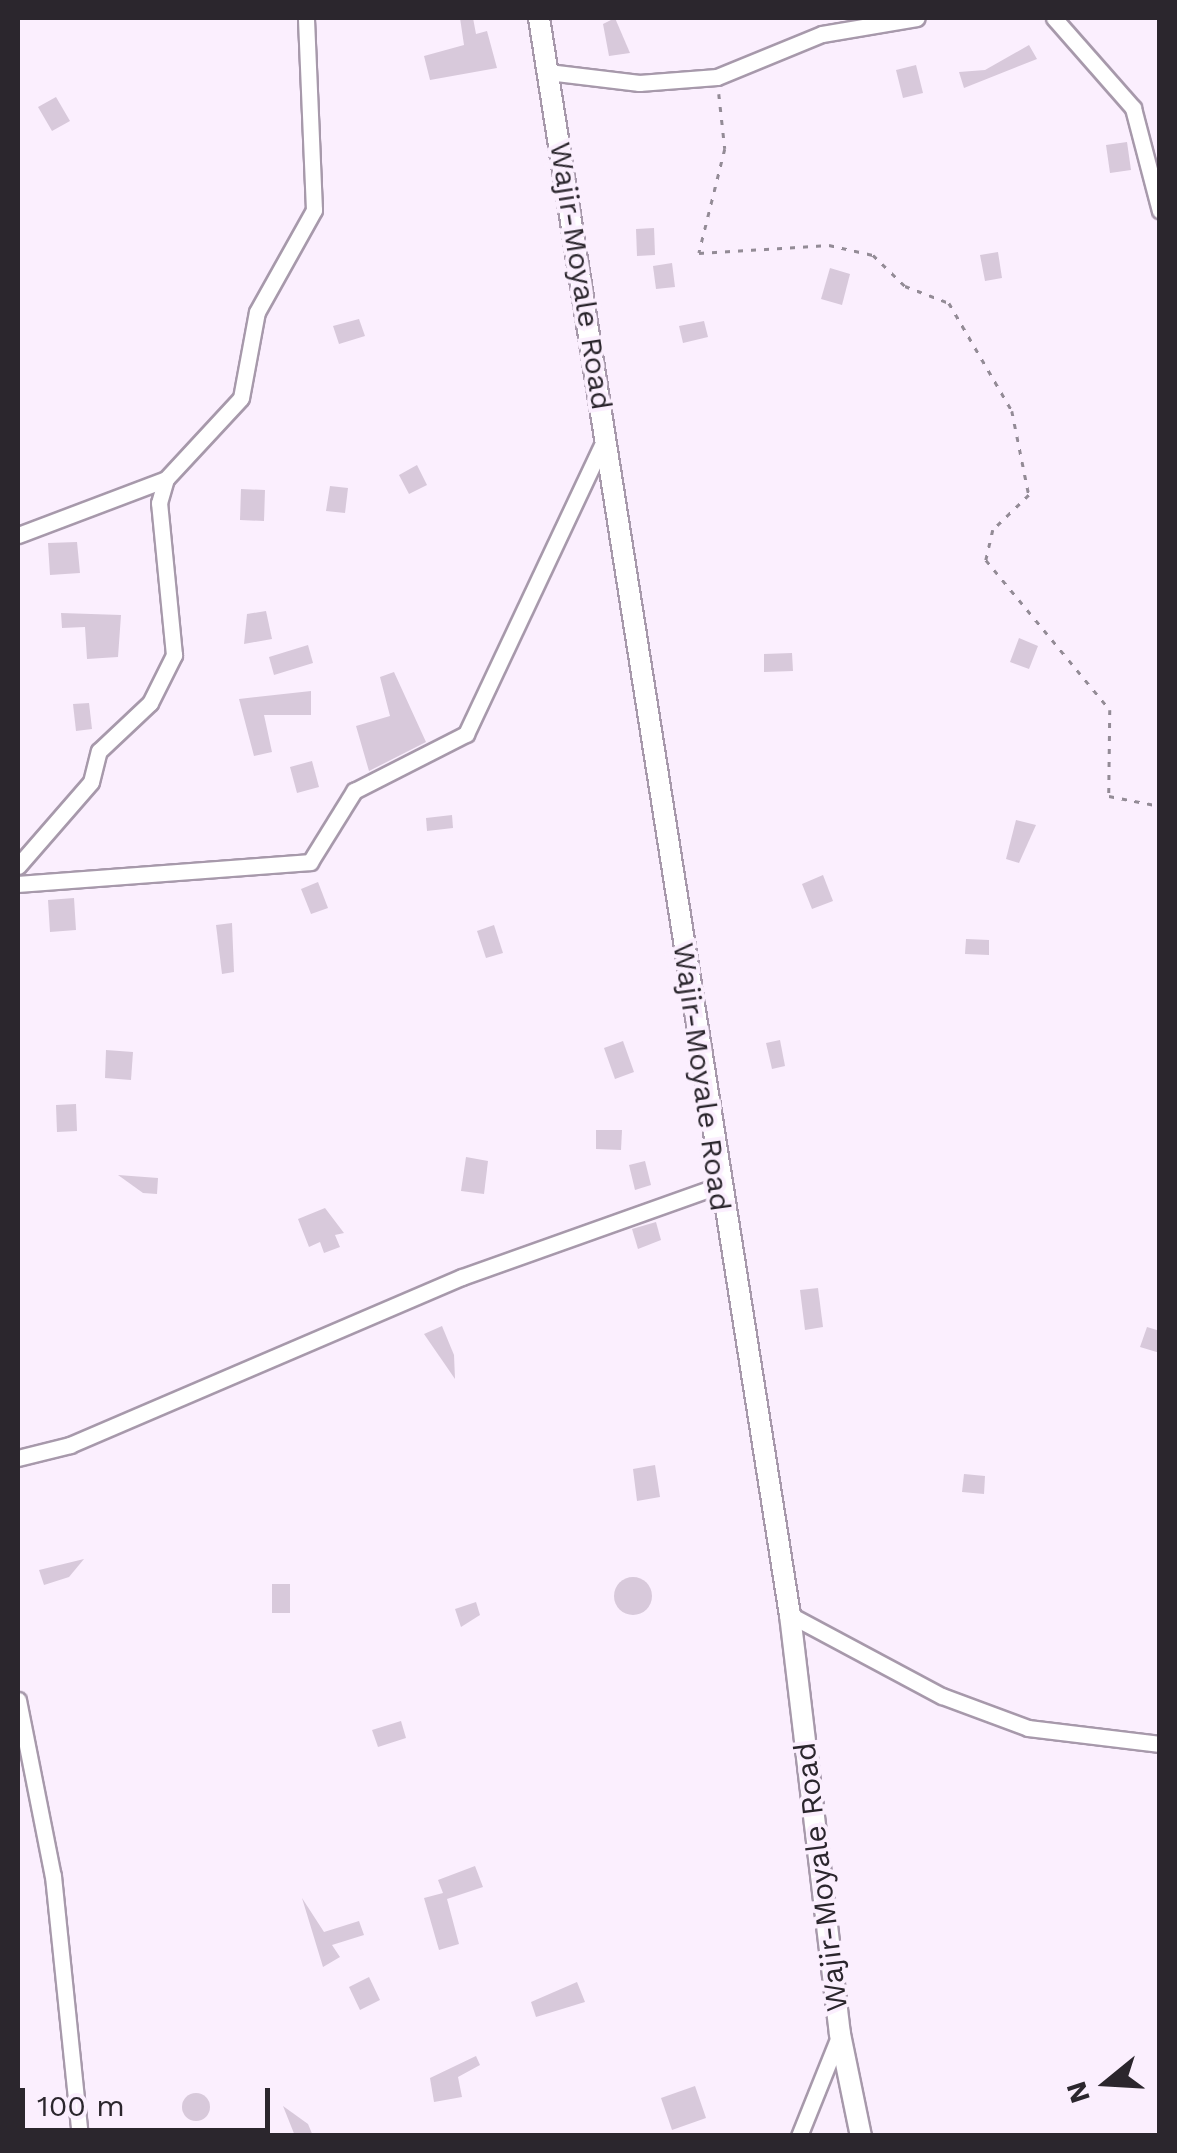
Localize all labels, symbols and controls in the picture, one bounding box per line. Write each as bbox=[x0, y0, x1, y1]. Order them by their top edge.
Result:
street label: Wajir-Moyale Road bbox=[542, 139, 620, 413]
street label: Wajir-Moyale Road bbox=[665, 940, 739, 1214]
street label: Wajir-Moyale Road bbox=[787, 1740, 855, 2014]
north arrow bbox=[1057, 2033, 1157, 2133]
scale bar bbox=[25, 2068, 275, 2130]
text: N bbox=[1059, 2077, 1097, 2107]
text: 100 m bbox=[37, 2088, 125, 2123]

